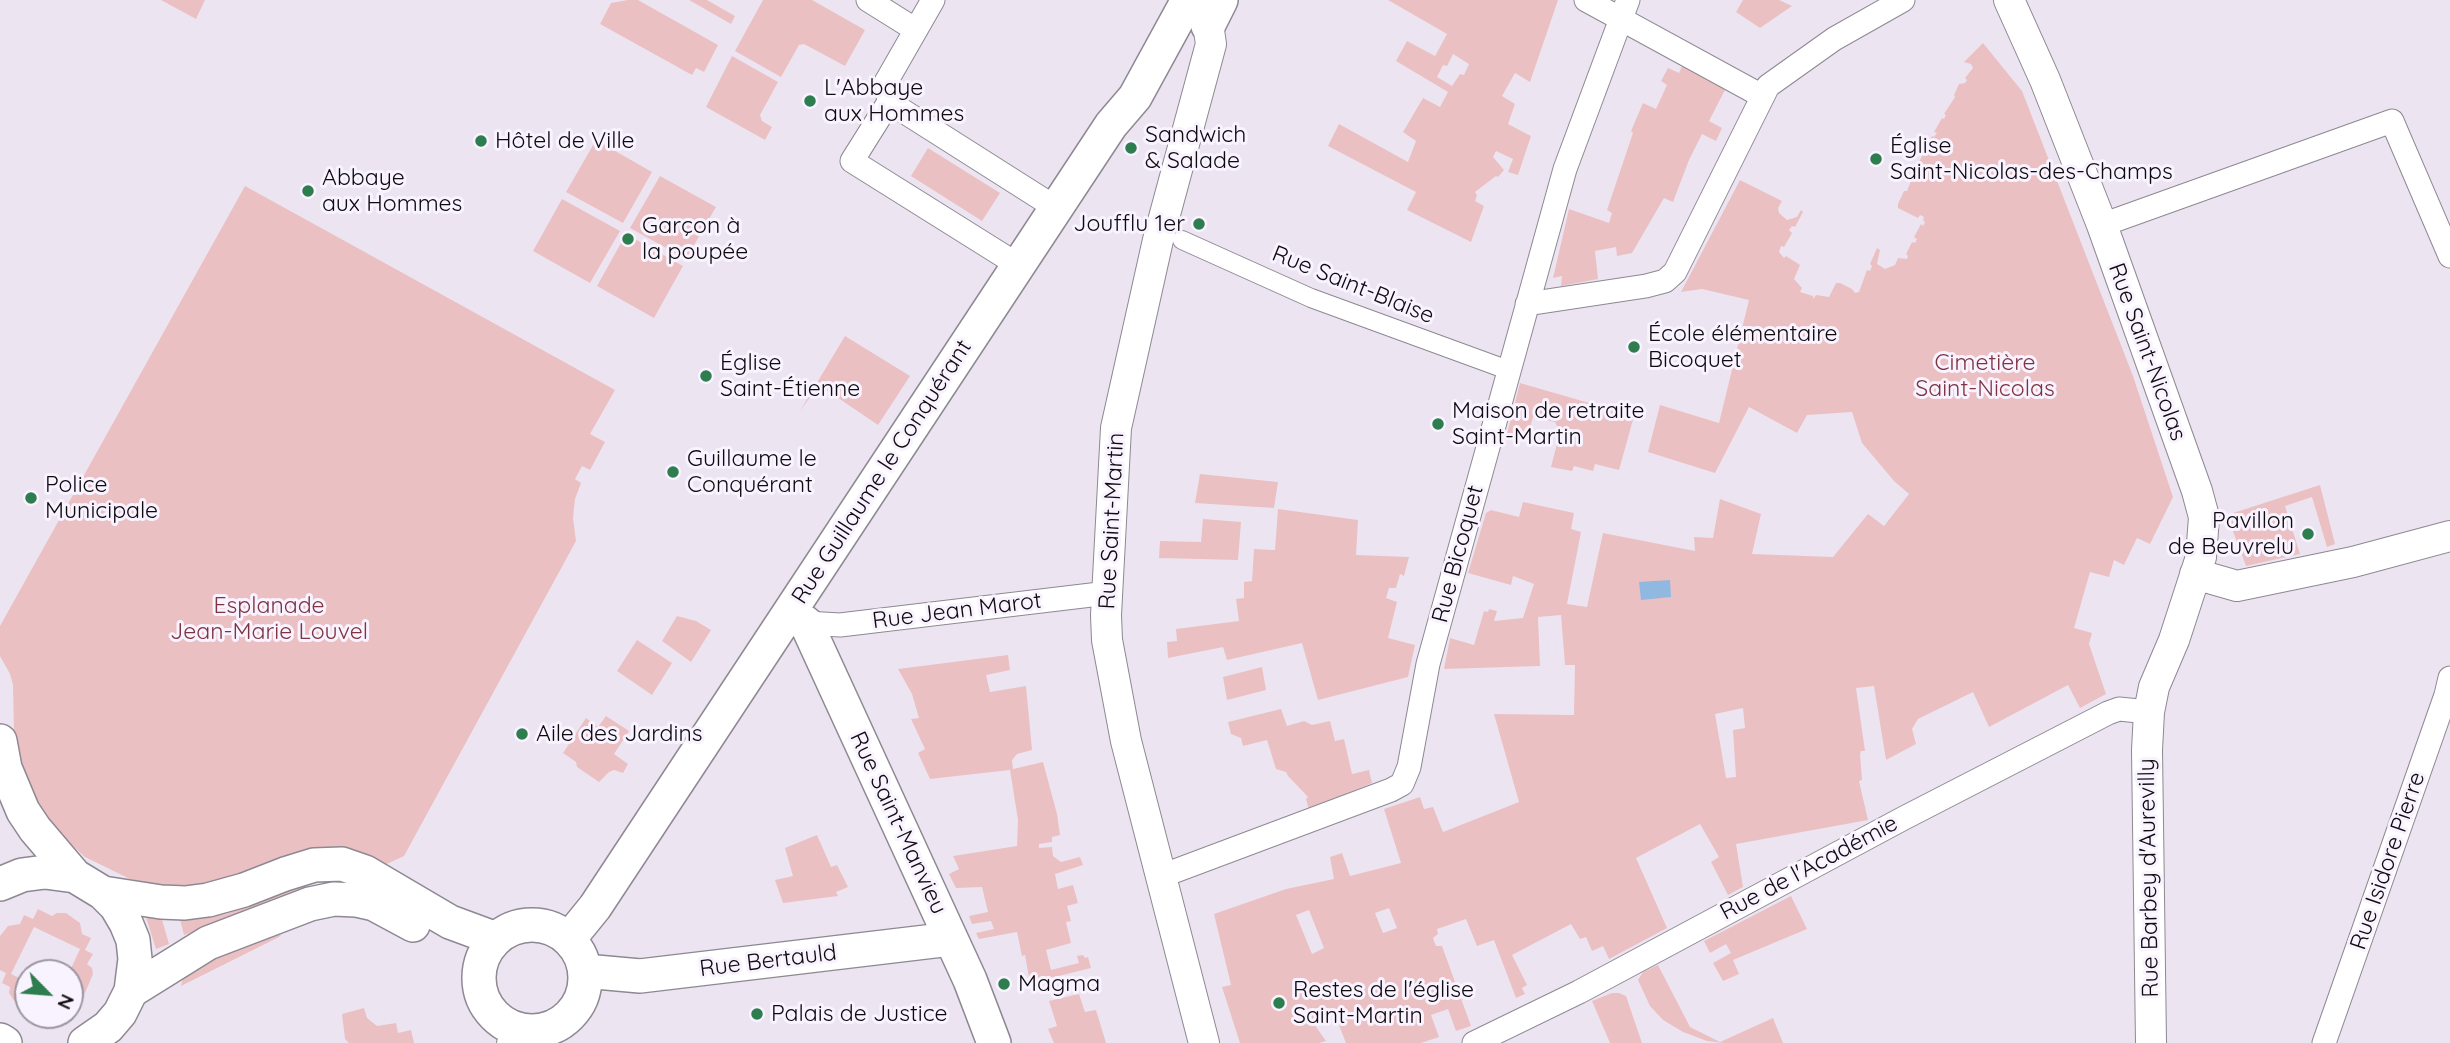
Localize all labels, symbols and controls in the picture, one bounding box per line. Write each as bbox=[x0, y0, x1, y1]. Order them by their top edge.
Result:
place label: L'Abbaye aux Hommes bbox=[824, 74, 964, 128]
marker: L'Abbaye aux Hommes bbox=[802, 93, 818, 109]
place label: Sandwich & Salade bbox=[1145, 121, 1246, 175]
place label: Hôtel de Ville bbox=[495, 127, 634, 155]
place label: Église Saint-Nicolas-des-Champs bbox=[1890, 132, 2173, 186]
marker: Hôtel de Ville bbox=[473, 133, 489, 149]
marker: Sandwich & Salade bbox=[1123, 140, 1139, 156]
marker: Église Saint-Nicolas-des-Champs bbox=[1868, 151, 1884, 167]
place label: Abbaye aux Hommes bbox=[322, 164, 462, 218]
marker: Abbaye aux Hommes bbox=[300, 183, 316, 199]
place label: Joufflu 1er bbox=[1073, 210, 1185, 238]
place label: Garçon à la poupée bbox=[642, 212, 748, 266]
marker: Joufflu 1er bbox=[1191, 216, 1207, 232]
marker: Garçon à la poupée bbox=[620, 231, 636, 247]
street label: Rue Saint-Blaise bbox=[1268, 240, 1438, 330]
street label: Rue Saint-Nicolas bbox=[2102, 259, 2192, 445]
place label: École élémentaire Bicoquet bbox=[1648, 320, 1838, 374]
street label: Rue Guillaume le Conquérant bbox=[786, 335, 978, 609]
marker: École élémentaire Bicoquet bbox=[1626, 339, 1642, 355]
place label: Église Saint-Étienne bbox=[720, 349, 860, 403]
park label: Cimetière Saint-Nicolas bbox=[1915, 349, 2055, 403]
marker: Église Saint-Étienne bbox=[698, 368, 714, 384]
place label: Maison de retraite Saint-Martin bbox=[1452, 397, 1645, 451]
marker: Maison de retraite Saint-Martin bbox=[1430, 416, 1446, 432]
street label: Rue Saint-Martin bbox=[1094, 432, 1130, 610]
place label: Guillaume le Conquérant bbox=[687, 445, 817, 499]
marker: Guillaume le Conquérant bbox=[665, 464, 681, 480]
place label: Police Municipale bbox=[45, 471, 158, 525]
street label: Rue Bicoquet bbox=[1426, 482, 1490, 626]
marker: Police Municipale bbox=[23, 490, 39, 506]
place label: Pavillon de Beuvrelu bbox=[2168, 507, 2294, 561]
marker: Pavillon de Beuvrelu bbox=[2300, 526, 2316, 542]
street label: Rue Jean Marot bbox=[871, 587, 1043, 635]
park label: Esplanade Jean-Marie Louvel bbox=[170, 592, 368, 646]
place label: Aile des Jardins bbox=[536, 720, 703, 748]
marker: Aile des Jardins bbox=[514, 726, 530, 742]
street label: Rue Saint-Manvieu bbox=[844, 727, 952, 919]
street label: Rue Barbey d'Aurevilly bbox=[2133, 758, 2165, 998]
street label: Rue Isidore Pierre bbox=[2345, 768, 2431, 954]
street label: Rue de l'Académie bbox=[1716, 810, 1902, 926]
street label: Rue Bertauld bbox=[698, 939, 838, 983]
north arrow bbox=[14, 959, 84, 1029]
place label: Magma bbox=[1018, 970, 1100, 998]
marker: Magma bbox=[996, 976, 1012, 992]
place label: Restes de l'église Saint-Martin bbox=[1293, 976, 1474, 1030]
text: N bbox=[52, 991, 80, 1013]
marker: Restes de l'église Saint-Martin bbox=[1271, 995, 1287, 1011]
place label: Palais de Justice bbox=[771, 1000, 948, 1028]
marker: Palais de Justice bbox=[749, 1006, 765, 1022]

